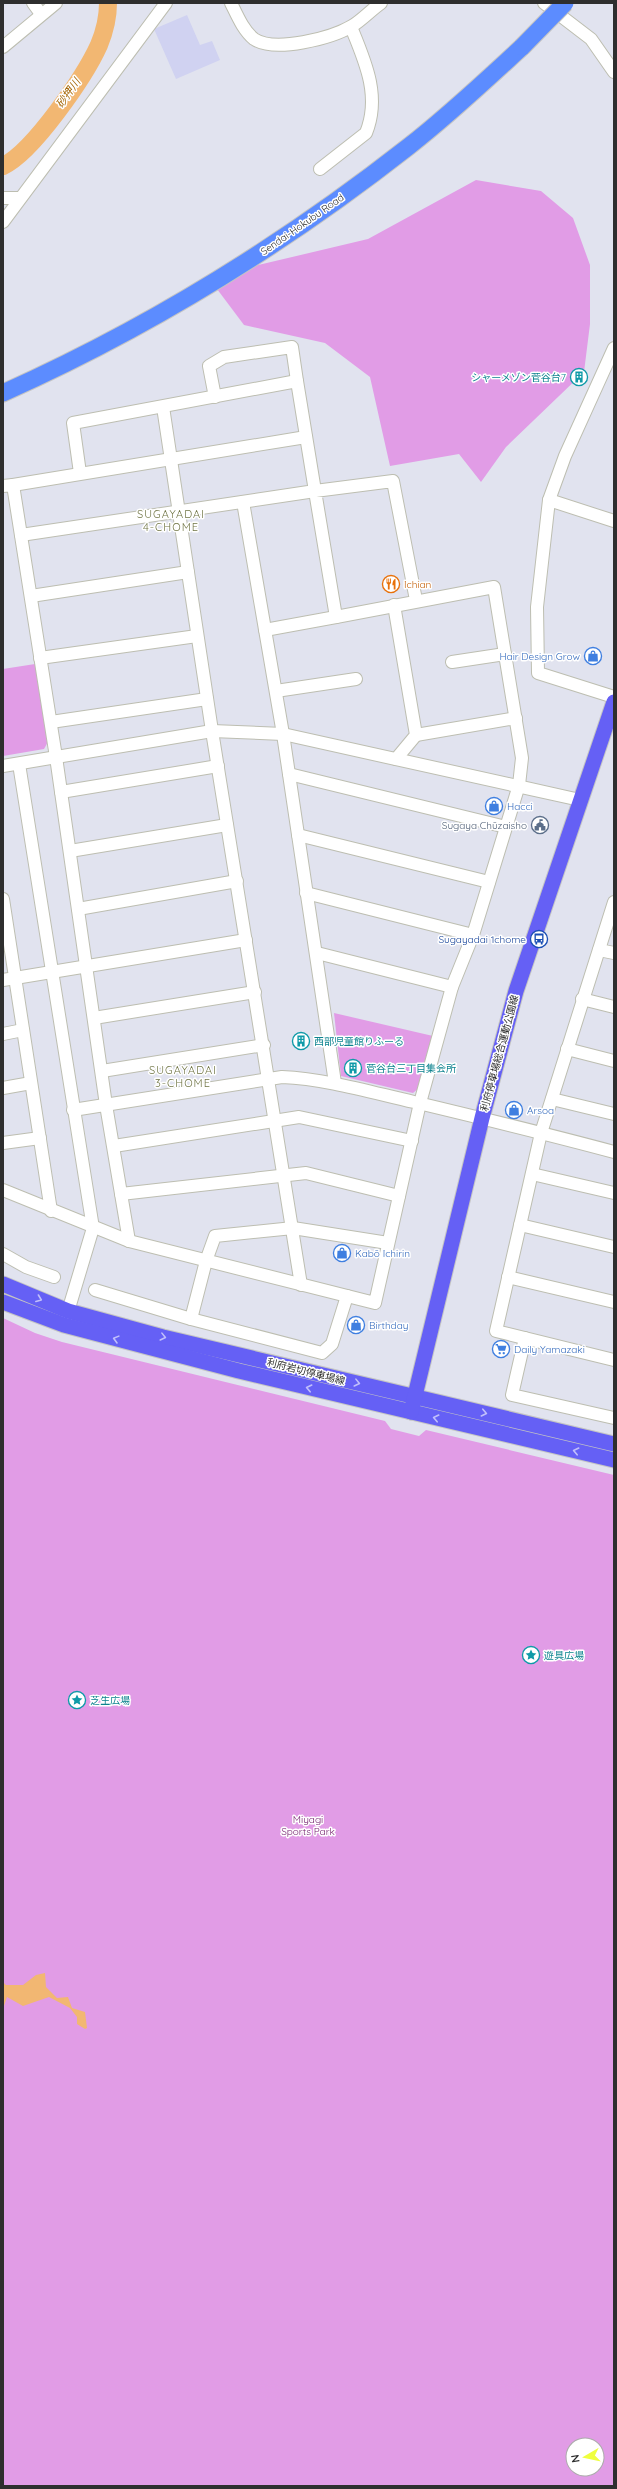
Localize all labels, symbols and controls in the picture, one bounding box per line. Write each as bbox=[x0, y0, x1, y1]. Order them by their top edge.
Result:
water label: 砂押川 bbox=[53, 75, 84, 111]
street label: Sendai-Hokubu Road bbox=[258, 191, 346, 258]
building icon: シャーメゾン菅谷台7 bbox=[569, 367, 589, 387]
place label: シャーメゾン菅谷台7 bbox=[471, 371, 566, 384]
district label: SUGAYADAI 4-CHOME bbox=[137, 507, 205, 534]
restaurant icon: Ichian bbox=[381, 574, 401, 594]
place label: Ichian bbox=[404, 578, 431, 591]
shop icon: Hair Design Grow bbox=[583, 646, 603, 666]
place label: Hair Design Grow bbox=[499, 650, 580, 663]
shop icon: Hacci bbox=[484, 796, 504, 816]
place label: Hacci bbox=[507, 800, 533, 813]
public building icon: Sugaya Chūzaisho bbox=[530, 815, 550, 835]
place label: Sugaya Chūzaisho bbox=[442, 819, 527, 832]
bus stop icon: Sugayadai 1chome bbox=[529, 929, 549, 949]
place label: Sugayadai 1chome bbox=[438, 933, 526, 946]
street label: 利府停車場総合運動公園線 bbox=[478, 993, 521, 1113]
building icon: 西部児童館りふーる bbox=[291, 1031, 311, 1051]
place label: 西部児童館りふーる bbox=[314, 1035, 404, 1048]
building icon: 菅谷台三丁目集会所 bbox=[343, 1058, 363, 1078]
place label: 菅谷台三丁目集会所 bbox=[366, 1062, 456, 1075]
district label: SUGAYADAI 3-CHOME bbox=[149, 1063, 217, 1090]
shop icon: Arsoa bbox=[504, 1100, 524, 1120]
place label: Arsoa bbox=[527, 1104, 554, 1117]
shop icon: Kabō Ichirin bbox=[332, 1243, 352, 1263]
place label: Kabō Ichirin bbox=[355, 1247, 410, 1260]
one-way arrow bbox=[35, 1295, 42, 1303]
shop icon: Birthday bbox=[346, 1315, 366, 1335]
place label: Birthday bbox=[369, 1319, 408, 1332]
one-way arrow bbox=[159, 1332, 166, 1341]
one-way arrow bbox=[112, 1335, 119, 1343]
supermarket icon: Daily Yamazaki bbox=[491, 1339, 511, 1359]
place label: Daily Yamazaki bbox=[514, 1343, 585, 1356]
street label: 利府岩切停車場線 bbox=[265, 1356, 346, 1387]
one-way arrow bbox=[354, 1379, 361, 1387]
one-way arrow bbox=[306, 1384, 313, 1392]
one-way arrow bbox=[481, 1409, 487, 1417]
one-way arrow bbox=[433, 1414, 439, 1422]
one-way arrow bbox=[573, 1447, 579, 1455]
place icon: 遊具広場 bbox=[521, 1645, 541, 1665]
place label: 遊具広場 bbox=[544, 1649, 584, 1662]
place icon: 芝生広場 bbox=[67, 1690, 87, 1710]
place label: 芝生広場 bbox=[90, 1694, 130, 1707]
park label: Miyagi Sports Park bbox=[281, 1813, 335, 1838]
north arrow bbox=[565, 2437, 605, 2477]
text: N bbox=[568, 2453, 583, 2464]

